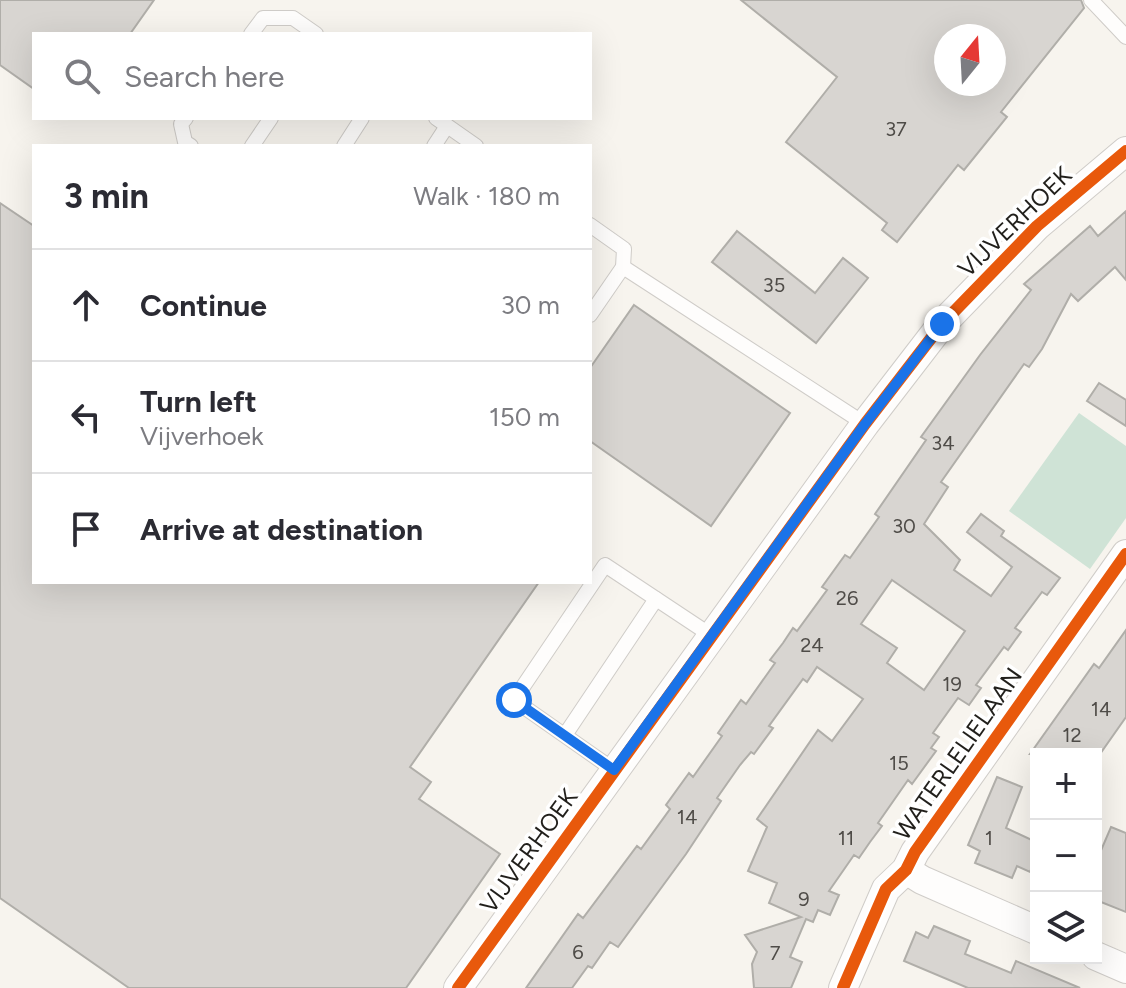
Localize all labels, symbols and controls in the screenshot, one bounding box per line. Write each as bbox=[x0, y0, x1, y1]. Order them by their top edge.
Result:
north arrow bbox=[934, 24, 1006, 96]
search box bbox=[32, 32, 592, 120]
icon: search bbox=[60, 54, 104, 98]
text: Search here bbox=[124, 58, 284, 95]
house number: 37 bbox=[885, 117, 907, 141]
street label: VIJVERHOEK bbox=[952, 160, 1078, 283]
text: 3 min bbox=[64, 176, 149, 217]
text: Walk · 180 m bbox=[413, 180, 560, 212]
house number: 35 bbox=[763, 273, 785, 297]
icon: ahead bbox=[64, 283, 108, 327]
text: Continue bbox=[140, 287, 267, 324]
text: 30 m bbox=[501, 289, 560, 321]
route end bbox=[924, 306, 960, 342]
text: Turn left bbox=[140, 383, 257, 420]
icon: left bbox=[64, 395, 108, 439]
text: 150 m bbox=[489, 401, 560, 433]
text: Vijverhoek bbox=[140, 420, 264, 452]
house number: 34 bbox=[931, 431, 955, 455]
icon: arrive bbox=[64, 507, 108, 551]
text: Arrive at destination bbox=[140, 511, 423, 548]
house number: 30 bbox=[892, 514, 916, 538]
house number: 26 bbox=[836, 586, 858, 610]
house number: 24 bbox=[800, 633, 824, 657]
street label: WATERLELIELAAN bbox=[887, 662, 1028, 846]
house number: 19 bbox=[942, 672, 962, 696]
route start bbox=[496, 682, 532, 718]
house number: 14 bbox=[1091, 697, 1111, 721]
house number: 12 bbox=[1062, 723, 1082, 747]
map controls bbox=[1030, 748, 1102, 964]
button: + bbox=[1030, 748, 1102, 820]
house number: 15 bbox=[889, 751, 909, 775]
street label: VIJVERHOEK bbox=[474, 782, 584, 919]
house number: 14 bbox=[677, 805, 697, 829]
button: − bbox=[1030, 820, 1102, 892]
house number: 11 bbox=[838, 826, 854, 850]
house number: 1 bbox=[985, 826, 993, 850]
house number: 9 bbox=[798, 887, 810, 911]
button: layers bbox=[1030, 892, 1102, 964]
house number: 6 bbox=[572, 940, 584, 964]
house number: 7 bbox=[770, 941, 781, 965]

